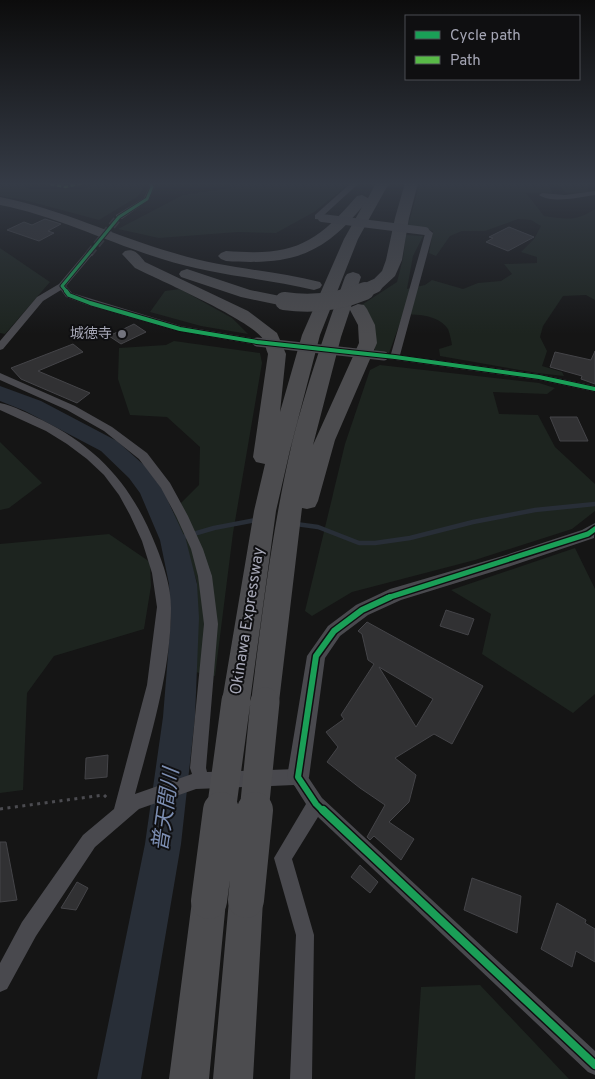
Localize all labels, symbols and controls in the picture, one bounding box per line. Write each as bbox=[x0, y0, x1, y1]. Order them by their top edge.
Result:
legend bbox=[405, 15, 580, 80]
text: Cycle path bbox=[450, 27, 521, 46]
text: Path bbox=[450, 52, 481, 71]
place label: 城徳寺 bbox=[70, 326, 112, 343]
marker: 城徳寺 bbox=[116, 328, 128, 340]
street label: Okinawa Expressway bbox=[226, 546, 270, 696]
water label: 普天間川 bbox=[148, 765, 186, 853]

